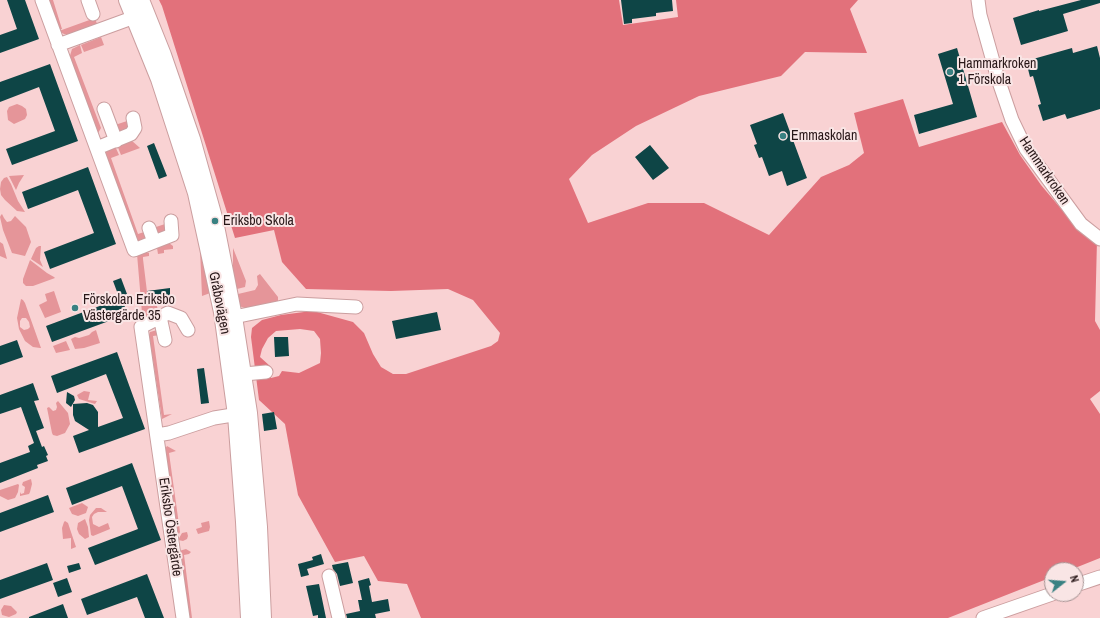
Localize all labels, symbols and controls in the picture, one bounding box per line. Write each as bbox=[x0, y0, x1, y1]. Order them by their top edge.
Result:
place label: Hammarkroken 1 Förskola bbox=[958, 56, 1036, 88]
marker: Hammarkroken 1 Förskola bbox=[945, 67, 955, 77]
place label: Emmaskolan bbox=[791, 128, 857, 144]
marker: Emmaskolan bbox=[778, 131, 788, 141]
street label: Hammarkroken bbox=[1015, 134, 1073, 208]
place label: Eriksbo Skola bbox=[223, 213, 294, 229]
marker: Eriksbo Skola bbox=[210, 216, 220, 226]
street label: Gråbovägen bbox=[205, 270, 233, 336]
place label: Förskolan Eriksbo Västergärde 35 bbox=[83, 292, 175, 324]
marker: Förskolan Eriksbo Västergärde 35 bbox=[70, 303, 80, 313]
street label: Eriksbo Östergärde bbox=[155, 477, 185, 577]
north arrow bbox=[1044, 562, 1084, 602]
text: N bbox=[1067, 574, 1082, 584]

